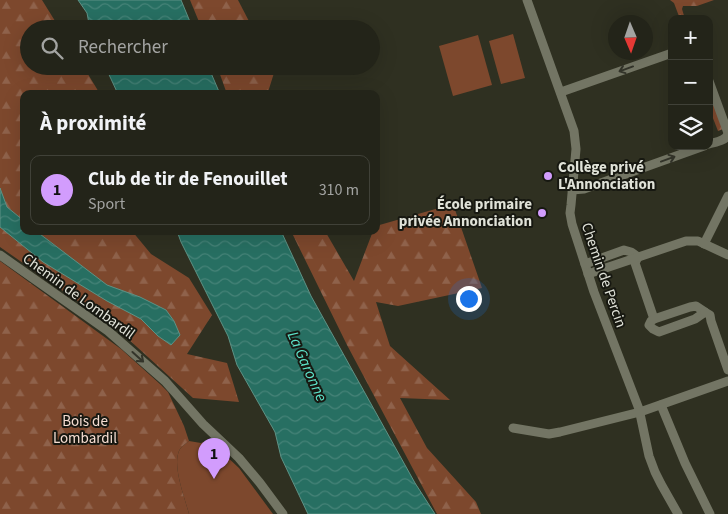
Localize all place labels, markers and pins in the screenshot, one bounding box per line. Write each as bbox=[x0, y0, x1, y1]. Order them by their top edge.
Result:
place label: Collège privé L'Annonciation bbox=[558, 157, 655, 195]
marker: Collège privé L'Annonciation bbox=[542, 170, 554, 182]
place label: École primaire privée Annonciation bbox=[399, 194, 532, 232]
marker: École primaire privée Annonciation bbox=[536, 207, 548, 219]
pin: 1 bbox=[198, 438, 230, 479]

